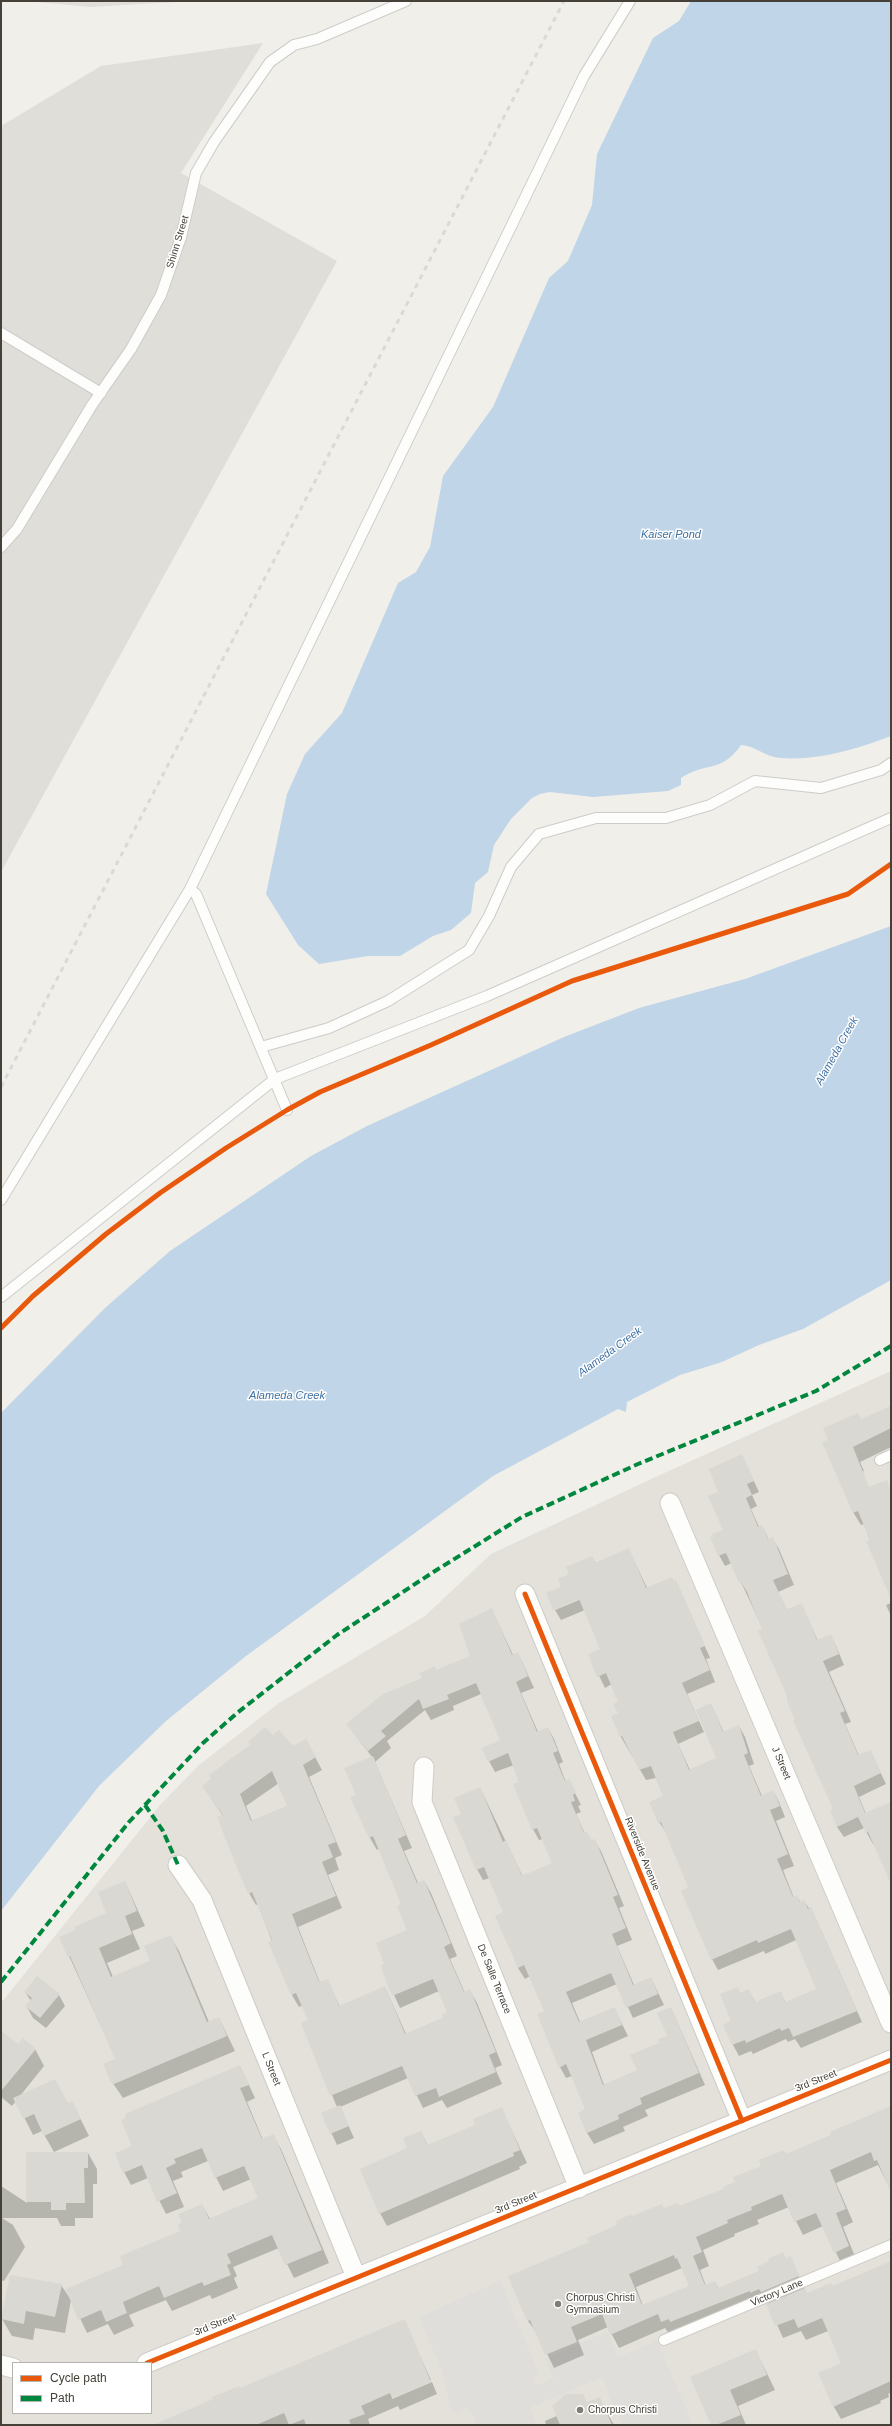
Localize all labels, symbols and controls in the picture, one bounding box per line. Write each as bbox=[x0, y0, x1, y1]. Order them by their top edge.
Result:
street label: Shinn Street bbox=[164, 214, 192, 270]
water label: Kaiser Pond bbox=[641, 528, 701, 542]
water label: Alameda Creek bbox=[813, 1015, 861, 1087]
water label: Alameda Creek bbox=[575, 1324, 645, 1380]
water label: Alameda Creek bbox=[249, 1389, 325, 1403]
street label: J Street bbox=[769, 1745, 793, 1781]
street label: Riverside Avenue bbox=[622, 1816, 662, 1892]
street label: De Salle Terrace bbox=[475, 1942, 513, 2016]
street label: L Street bbox=[259, 2051, 283, 2087]
street label: 3rd Street bbox=[793, 2067, 839, 2095]
street label: 3rd Street bbox=[493, 2189, 539, 2217]
street label: Victory Lane bbox=[749, 2277, 805, 2309]
place label: Chorpus Christi Gymnasium bbox=[566, 2292, 635, 2316]
marker: Chorpus Christi Gymnasium bbox=[553, 2299, 563, 2309]
street label: 3rd Street bbox=[192, 2311, 238, 2339]
legend bbox=[12, 2362, 152, 2414]
text: Cycle path bbox=[50, 2371, 107, 2385]
text: Path bbox=[50, 2391, 75, 2405]
place label: Chorpus Christi bbox=[588, 2404, 657, 2416]
marker: Chorpus Christi bbox=[575, 2405, 585, 2415]

